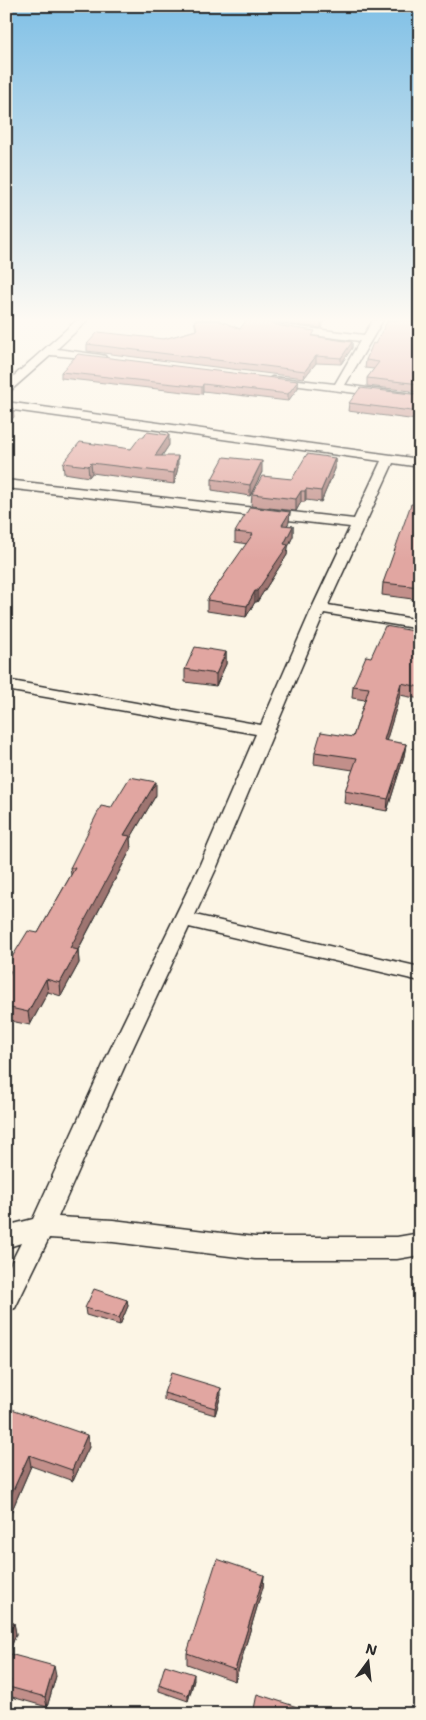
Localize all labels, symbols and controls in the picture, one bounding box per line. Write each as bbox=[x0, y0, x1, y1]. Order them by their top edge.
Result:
north arrow bbox=[344, 1638, 394, 1688]
text: N bbox=[364, 1639, 379, 1660]

